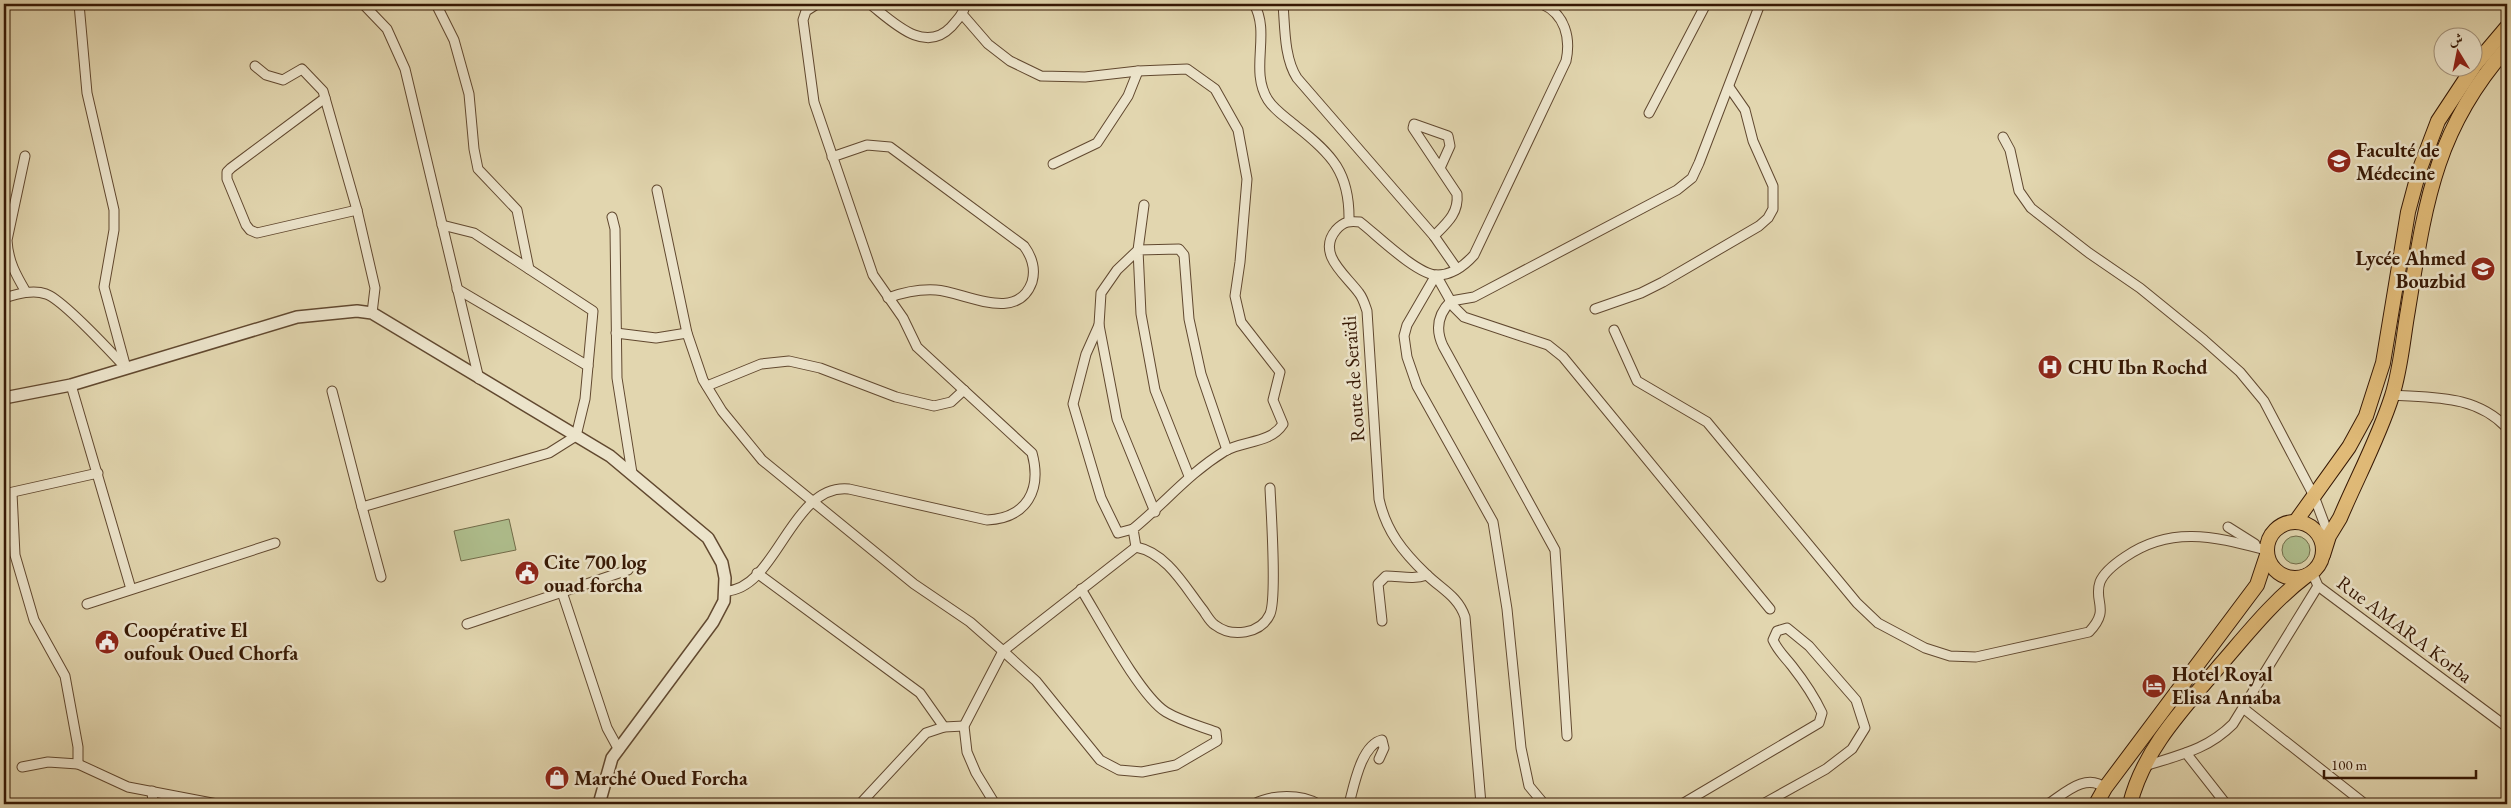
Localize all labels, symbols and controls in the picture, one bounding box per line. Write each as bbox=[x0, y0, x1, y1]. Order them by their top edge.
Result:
north arrow bbox=[2434, 28, 2484, 78]
text: ش bbox=[2447, 29, 2464, 49]
place label: Faculté de Médecine bbox=[2356, 137, 2440, 186]
school or university icon: Faculté de Médecine bbox=[2326, 148, 2352, 174]
place label: Lycée Ahmed Bouzbid bbox=[2355, 245, 2466, 294]
school or university icon: Lycée Ahmed Bouzbid bbox=[2470, 256, 2496, 282]
street label: Route de Seraïdi bbox=[1336, 315, 1370, 443]
hospital icon: CHU Ibn Rochd bbox=[2037, 354, 2063, 380]
place label: CHU Ibn Rochd bbox=[2068, 354, 2208, 380]
place label: Cite 700 log ouad forcha bbox=[544, 549, 648, 598]
public building icon: Cite 700 log ouad forcha bbox=[514, 560, 540, 586]
street label: Rue AMARA Korba bbox=[2332, 569, 2478, 689]
place label: Coopérative El oufouk Oued Chorfa bbox=[124, 617, 298, 666]
public building icon: Coopérative El oufouk Oued Chorfa bbox=[94, 629, 120, 655]
place label: Hotel Royal Elisa Annaba bbox=[2172, 661, 2281, 710]
hotel icon: Hotel Royal Elisa Annaba bbox=[2141, 673, 2167, 699]
scale bar bbox=[2324, 748, 2476, 780]
text: 100 m bbox=[2331, 755, 2368, 774]
shop icon: Marché Oued Forcha bbox=[544, 765, 570, 791]
place label: Marché Oued Forcha bbox=[574, 765, 748, 791]

